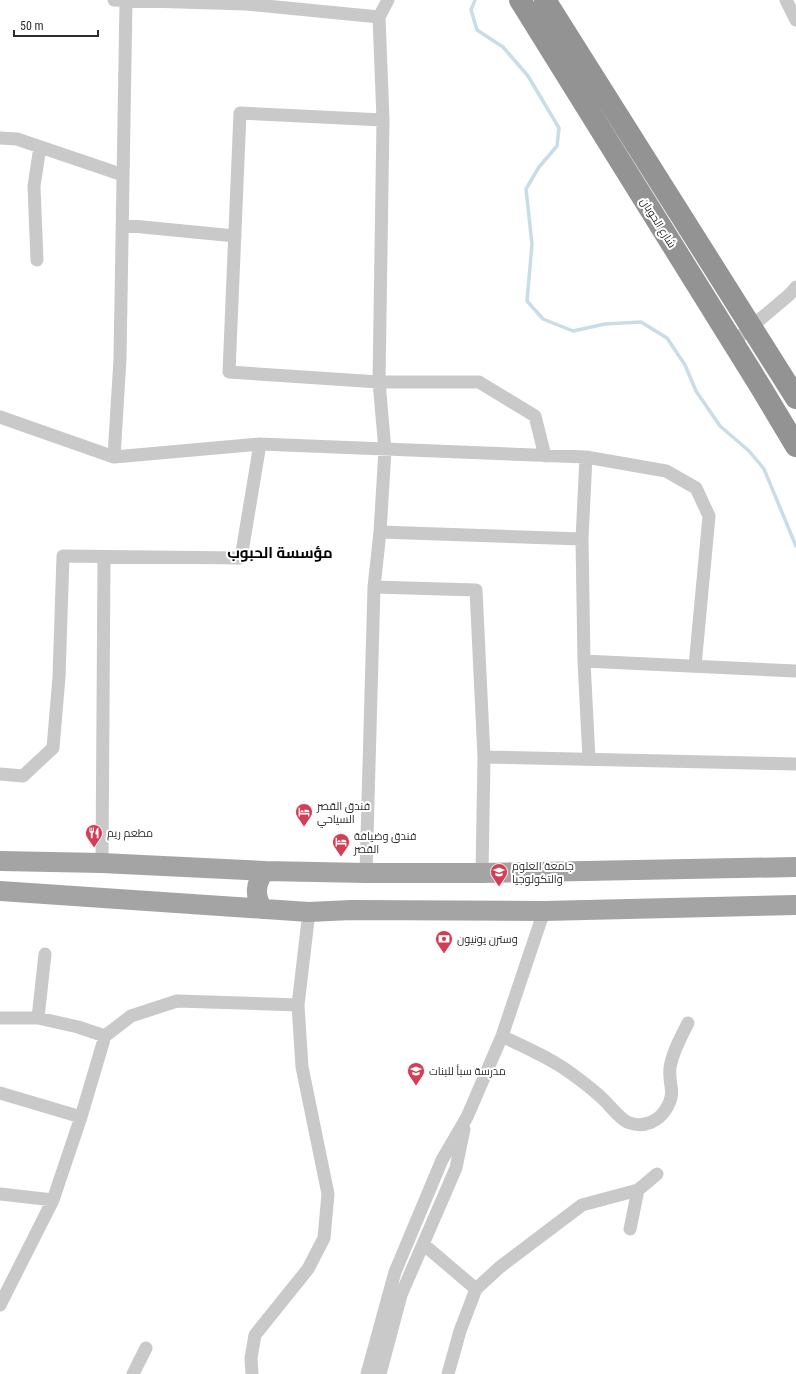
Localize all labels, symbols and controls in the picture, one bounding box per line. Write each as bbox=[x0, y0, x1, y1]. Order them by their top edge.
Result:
scale bar bbox=[14, 12, 98, 38]
text: 50 m bbox=[20, 19, 44, 33]
street label: شارع الحوبان bbox=[637, 196, 678, 251]
district label: مؤسسة الحبوب bbox=[227, 544, 333, 562]
place label: فندق القصر السياحي bbox=[316, 800, 370, 828]
hotel icon: فندق القصر السياحي bbox=[294, 802, 314, 827]
restaurant icon: مطعم ريم bbox=[84, 823, 104, 848]
place label: مطعم ريم bbox=[107, 827, 153, 841]
place label: فندق وضيافة القصر bbox=[353, 830, 416, 856]
hotel icon: فندق وضيافة القصر bbox=[331, 832, 351, 857]
place label: جامعة العلوم والتكولوجيا bbox=[512, 860, 574, 886]
school or university icon: جامعة العلوم والتكولوجيا bbox=[489, 862, 509, 887]
bank icon: وسترن يونيون bbox=[434, 929, 454, 954]
place label: وسترن يونيون bbox=[457, 933, 518, 946]
school or university icon: مدرسة سبأ للبنات bbox=[406, 1061, 426, 1086]
place label: مدرسة سبأ للبنات bbox=[429, 1064, 506, 1078]

